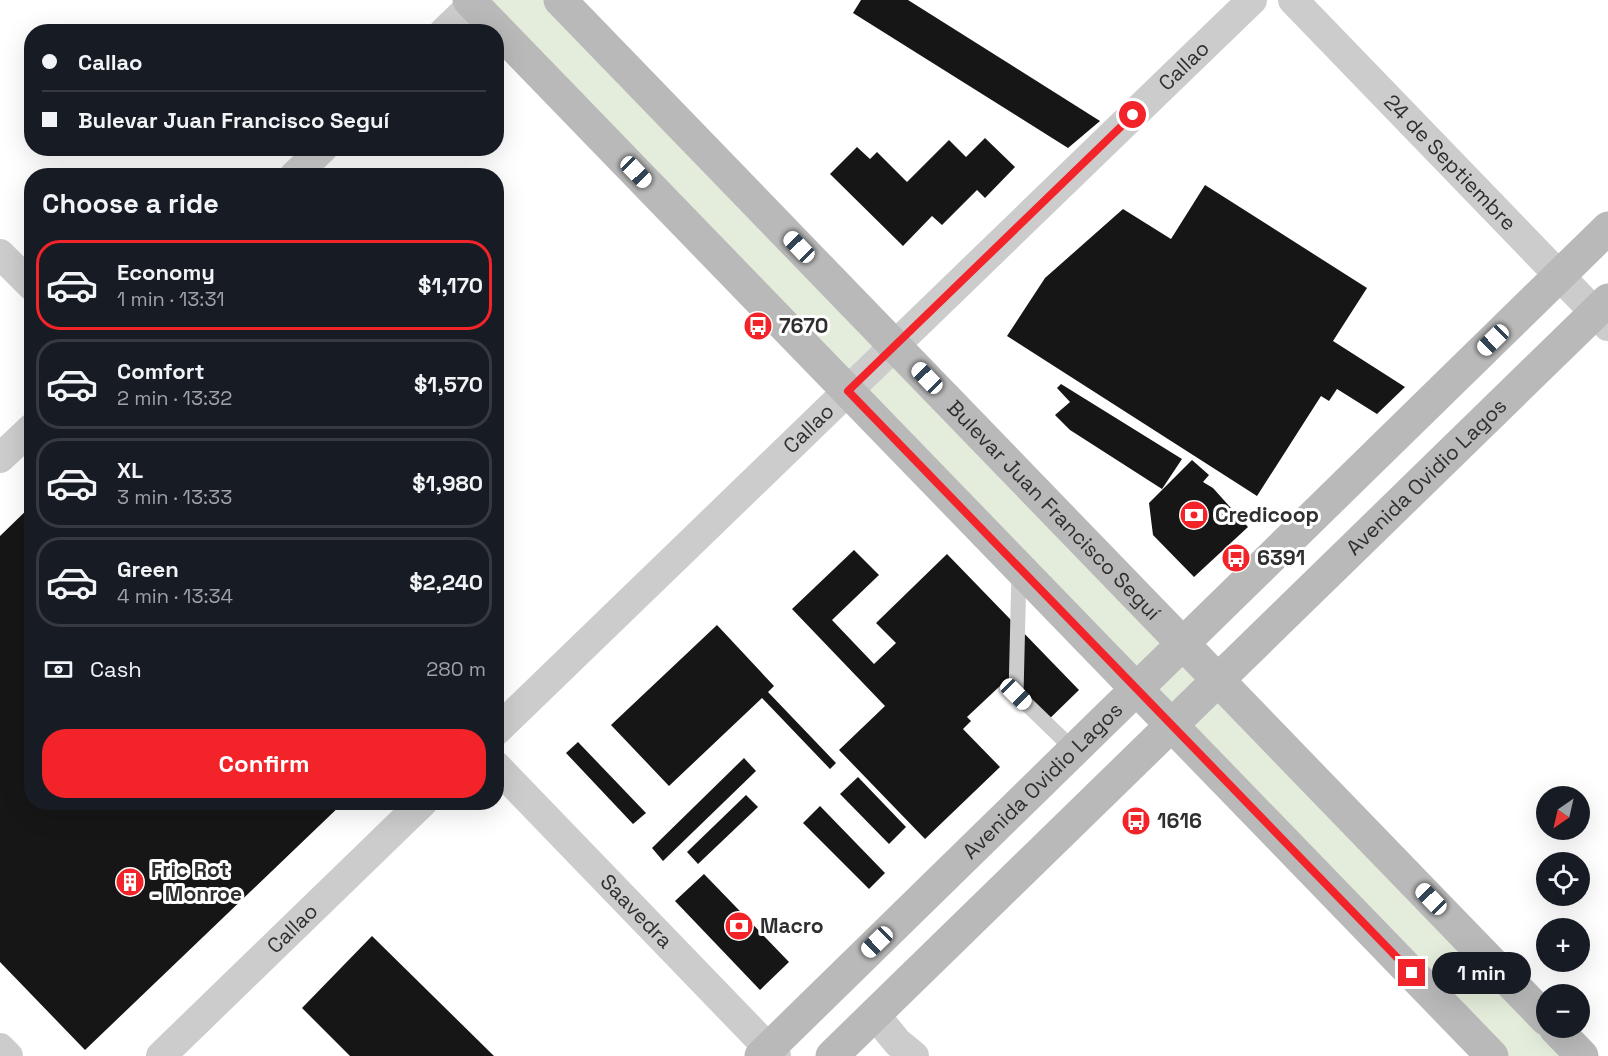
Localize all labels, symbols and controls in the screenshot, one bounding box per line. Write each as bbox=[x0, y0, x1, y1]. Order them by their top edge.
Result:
street label: Callao bbox=[1152, 35, 1215, 96]
text: Callao bbox=[78, 48, 143, 76]
street label: 24 de Septiembre bbox=[1378, 88, 1522, 236]
route start bbox=[1119, 101, 1146, 128]
text: Bulevar Juan Francisco Seguí bbox=[78, 106, 389, 134]
car bbox=[617, 153, 655, 191]
text: Choose a ride bbox=[42, 186, 219, 221]
car bbox=[780, 228, 818, 266]
icon: car bbox=[45, 258, 99, 312]
text: Economy bbox=[117, 258, 215, 286]
text: $1,170 bbox=[418, 271, 483, 299]
text: 1 min · 13:31 bbox=[117, 286, 225, 312]
bus stop icon: 7670 bbox=[742, 310, 774, 342]
place label: 7670 bbox=[779, 312, 828, 339]
car bbox=[1474, 321, 1512, 359]
icon: car bbox=[45, 357, 99, 411]
text: Comfort bbox=[117, 357, 205, 385]
car bbox=[908, 359, 946, 397]
text: $1,570 bbox=[414, 370, 483, 398]
text: 2 min · 13:32 bbox=[117, 385, 232, 411]
street label: Avenida Ovidio Lagos bbox=[1340, 392, 1512, 561]
street label: Bulevar Juan Francisco Seguí bbox=[941, 394, 1167, 626]
street label: Callao bbox=[777, 397, 840, 459]
icon: car bbox=[45, 456, 99, 510]
text: XL bbox=[117, 456, 143, 484]
text: $1,980 bbox=[412, 469, 483, 497]
text: 3 min · 13:33 bbox=[117, 484, 232, 510]
bank icon: Credicoop bbox=[1178, 499, 1210, 531]
place label: Credicoop bbox=[1215, 501, 1319, 528]
bus stop icon: 6391 bbox=[1220, 542, 1252, 574]
place label: 6391 bbox=[1257, 544, 1305, 571]
icon: car bbox=[45, 555, 99, 609]
text: Green bbox=[117, 555, 179, 583]
text: $2,240 bbox=[409, 568, 483, 596]
text: 4 min · 13:34 bbox=[117, 583, 233, 609]
icon: cash bbox=[42, 653, 75, 686]
text: Cash bbox=[90, 655, 142, 683]
text: 280 m bbox=[426, 656, 486, 682]
car bbox=[997, 675, 1035, 713]
street label: Avenida Ovidio Lagos bbox=[957, 696, 1128, 865]
button: Confirm bbox=[42, 729, 486, 798]
north arrow bbox=[1536, 786, 1590, 840]
map controls bbox=[1536, 786, 1590, 1038]
bus stop icon: 1616 bbox=[1120, 805, 1152, 837]
place label: 1616 bbox=[1157, 807, 1202, 834]
button: locate bbox=[1536, 852, 1590, 906]
place label: Fric Rot - Monroe bbox=[151, 856, 242, 907]
building icon: Fric Rot - Monroe bbox=[114, 866, 146, 898]
street label: Saavedra bbox=[595, 868, 679, 954]
car bbox=[1412, 880, 1450, 918]
street label: Callao bbox=[261, 897, 323, 959]
bank icon: Macro bbox=[723, 910, 755, 942]
place label: Macro bbox=[760, 912, 824, 939]
button: + bbox=[1536, 918, 1590, 972]
car bbox=[858, 923, 896, 961]
callout: 1 min bbox=[1433, 952, 1532, 994]
route end bbox=[1398, 959, 1425, 986]
text: 1 min bbox=[1457, 960, 1506, 986]
button: − bbox=[1536, 984, 1590, 1038]

